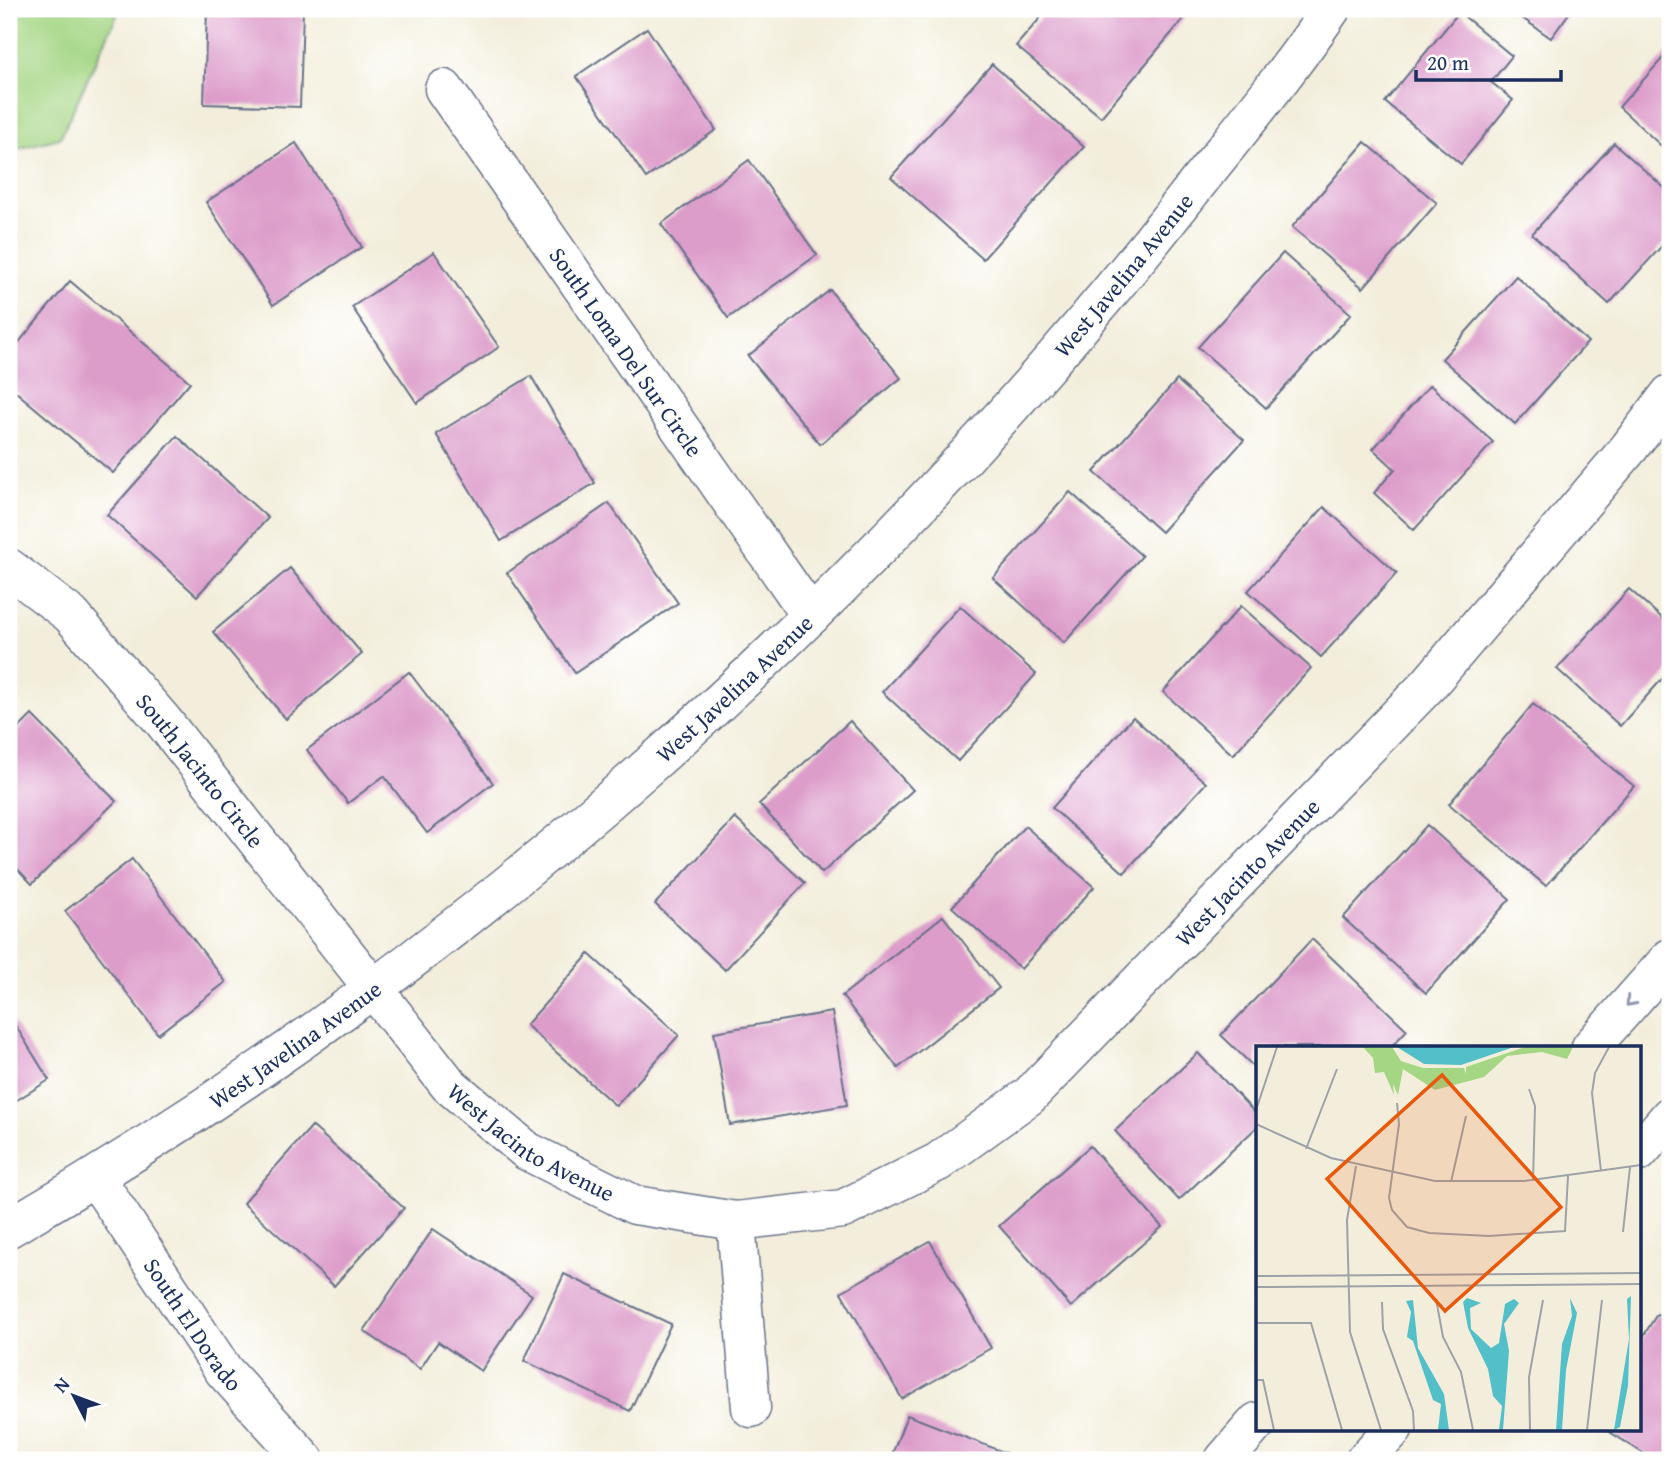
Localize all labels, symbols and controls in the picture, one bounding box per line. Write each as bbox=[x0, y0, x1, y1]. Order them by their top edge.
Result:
scale bar bbox=[1416, 38, 1562, 82]
text: 20 m bbox=[1427, 47, 1469, 78]
street label: West Javelina Avenue bbox=[1045, 186, 1200, 364]
street label: South Loma Del Sur Circle bbox=[542, 240, 712, 463]
street label: West Javelina Avenue bbox=[648, 606, 820, 769]
street label: South Jacinto Circle bbox=[129, 685, 273, 854]
street label: West Jacinto Avenue bbox=[1167, 790, 1327, 953]
street label: West Javelina Avenue bbox=[202, 972, 388, 1116]
one-way arrow bbox=[1626, 994, 1639, 1007]
inset map bbox=[1256, 1046, 1640, 1430]
street label: West Jacinto Avenue bbox=[441, 1075, 621, 1209]
street label: South El Dorado bbox=[136, 1251, 251, 1398]
north arrow bbox=[38, 1360, 108, 1430]
text: N bbox=[47, 1370, 76, 1399]

